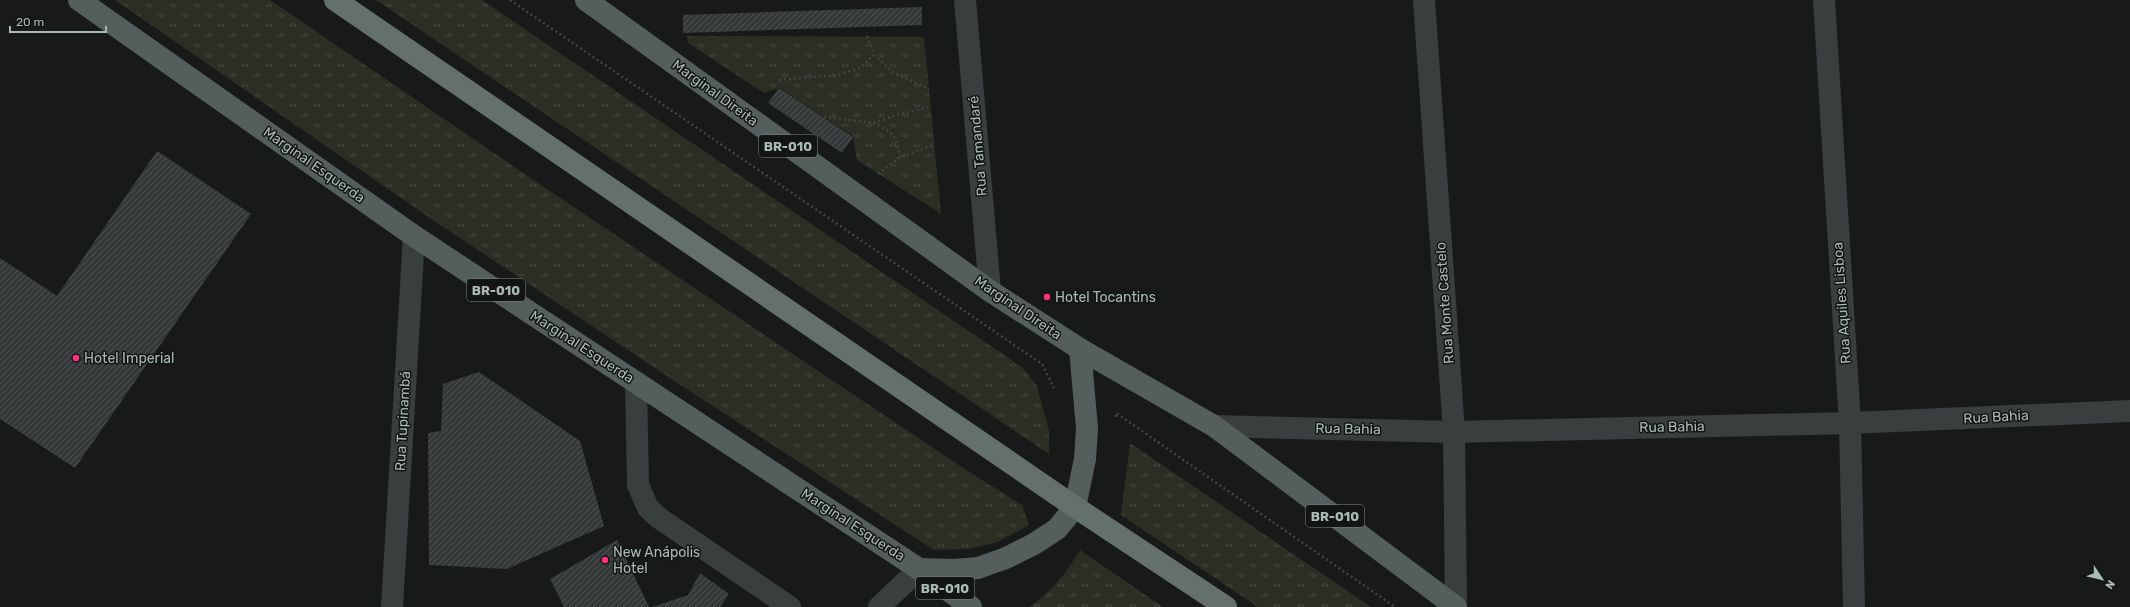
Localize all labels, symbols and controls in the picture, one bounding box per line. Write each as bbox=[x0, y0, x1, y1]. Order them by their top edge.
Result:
scale bar bbox=[10, 8, 106, 34]
text: 20 m bbox=[16, 15, 44, 29]
street label: Marginal Direita bbox=[669, 56, 761, 130]
street label: Rua Tamandaré bbox=[965, 95, 991, 197]
street label: Marginal Esquerda bbox=[260, 124, 368, 206]
road number: BR-010 bbox=[759, 135, 817, 157]
street label: Rua Aquiles Lisboa bbox=[1829, 241, 1855, 365]
street label: Rua Monte Castelo bbox=[1432, 242, 1458, 364]
street label: Marginal Direita bbox=[971, 273, 1065, 343]
road number: BR-010 bbox=[467, 279, 525, 301]
place label: Hotel Tocantins bbox=[1055, 289, 1156, 306]
marker: Hotel Tocantins bbox=[1042, 292, 1052, 302]
street label: Marginal Esquerda bbox=[527, 307, 637, 387]
place label: Hotel Imperial bbox=[84, 350, 174, 367]
marker: Hotel Imperial bbox=[71, 353, 81, 363]
street label: Rua Tupinambá bbox=[392, 370, 414, 472]
street label: Rua Bahia bbox=[1963, 407, 2029, 427]
street label: Rua Bahia bbox=[1639, 418, 1705, 436]
street label: Rua Bahia bbox=[1315, 420, 1381, 438]
street label: Marginal Esquerda bbox=[798, 485, 908, 565]
road number: BR-010 bbox=[1306, 505, 1364, 527]
place label: New Anápolis Hotel bbox=[613, 544, 700, 577]
marker: New Anápolis Hotel bbox=[600, 555, 610, 565]
north arrow bbox=[2082, 559, 2122, 599]
road number: BR-010 bbox=[916, 577, 974, 599]
text: N bbox=[2102, 577, 2117, 591]

